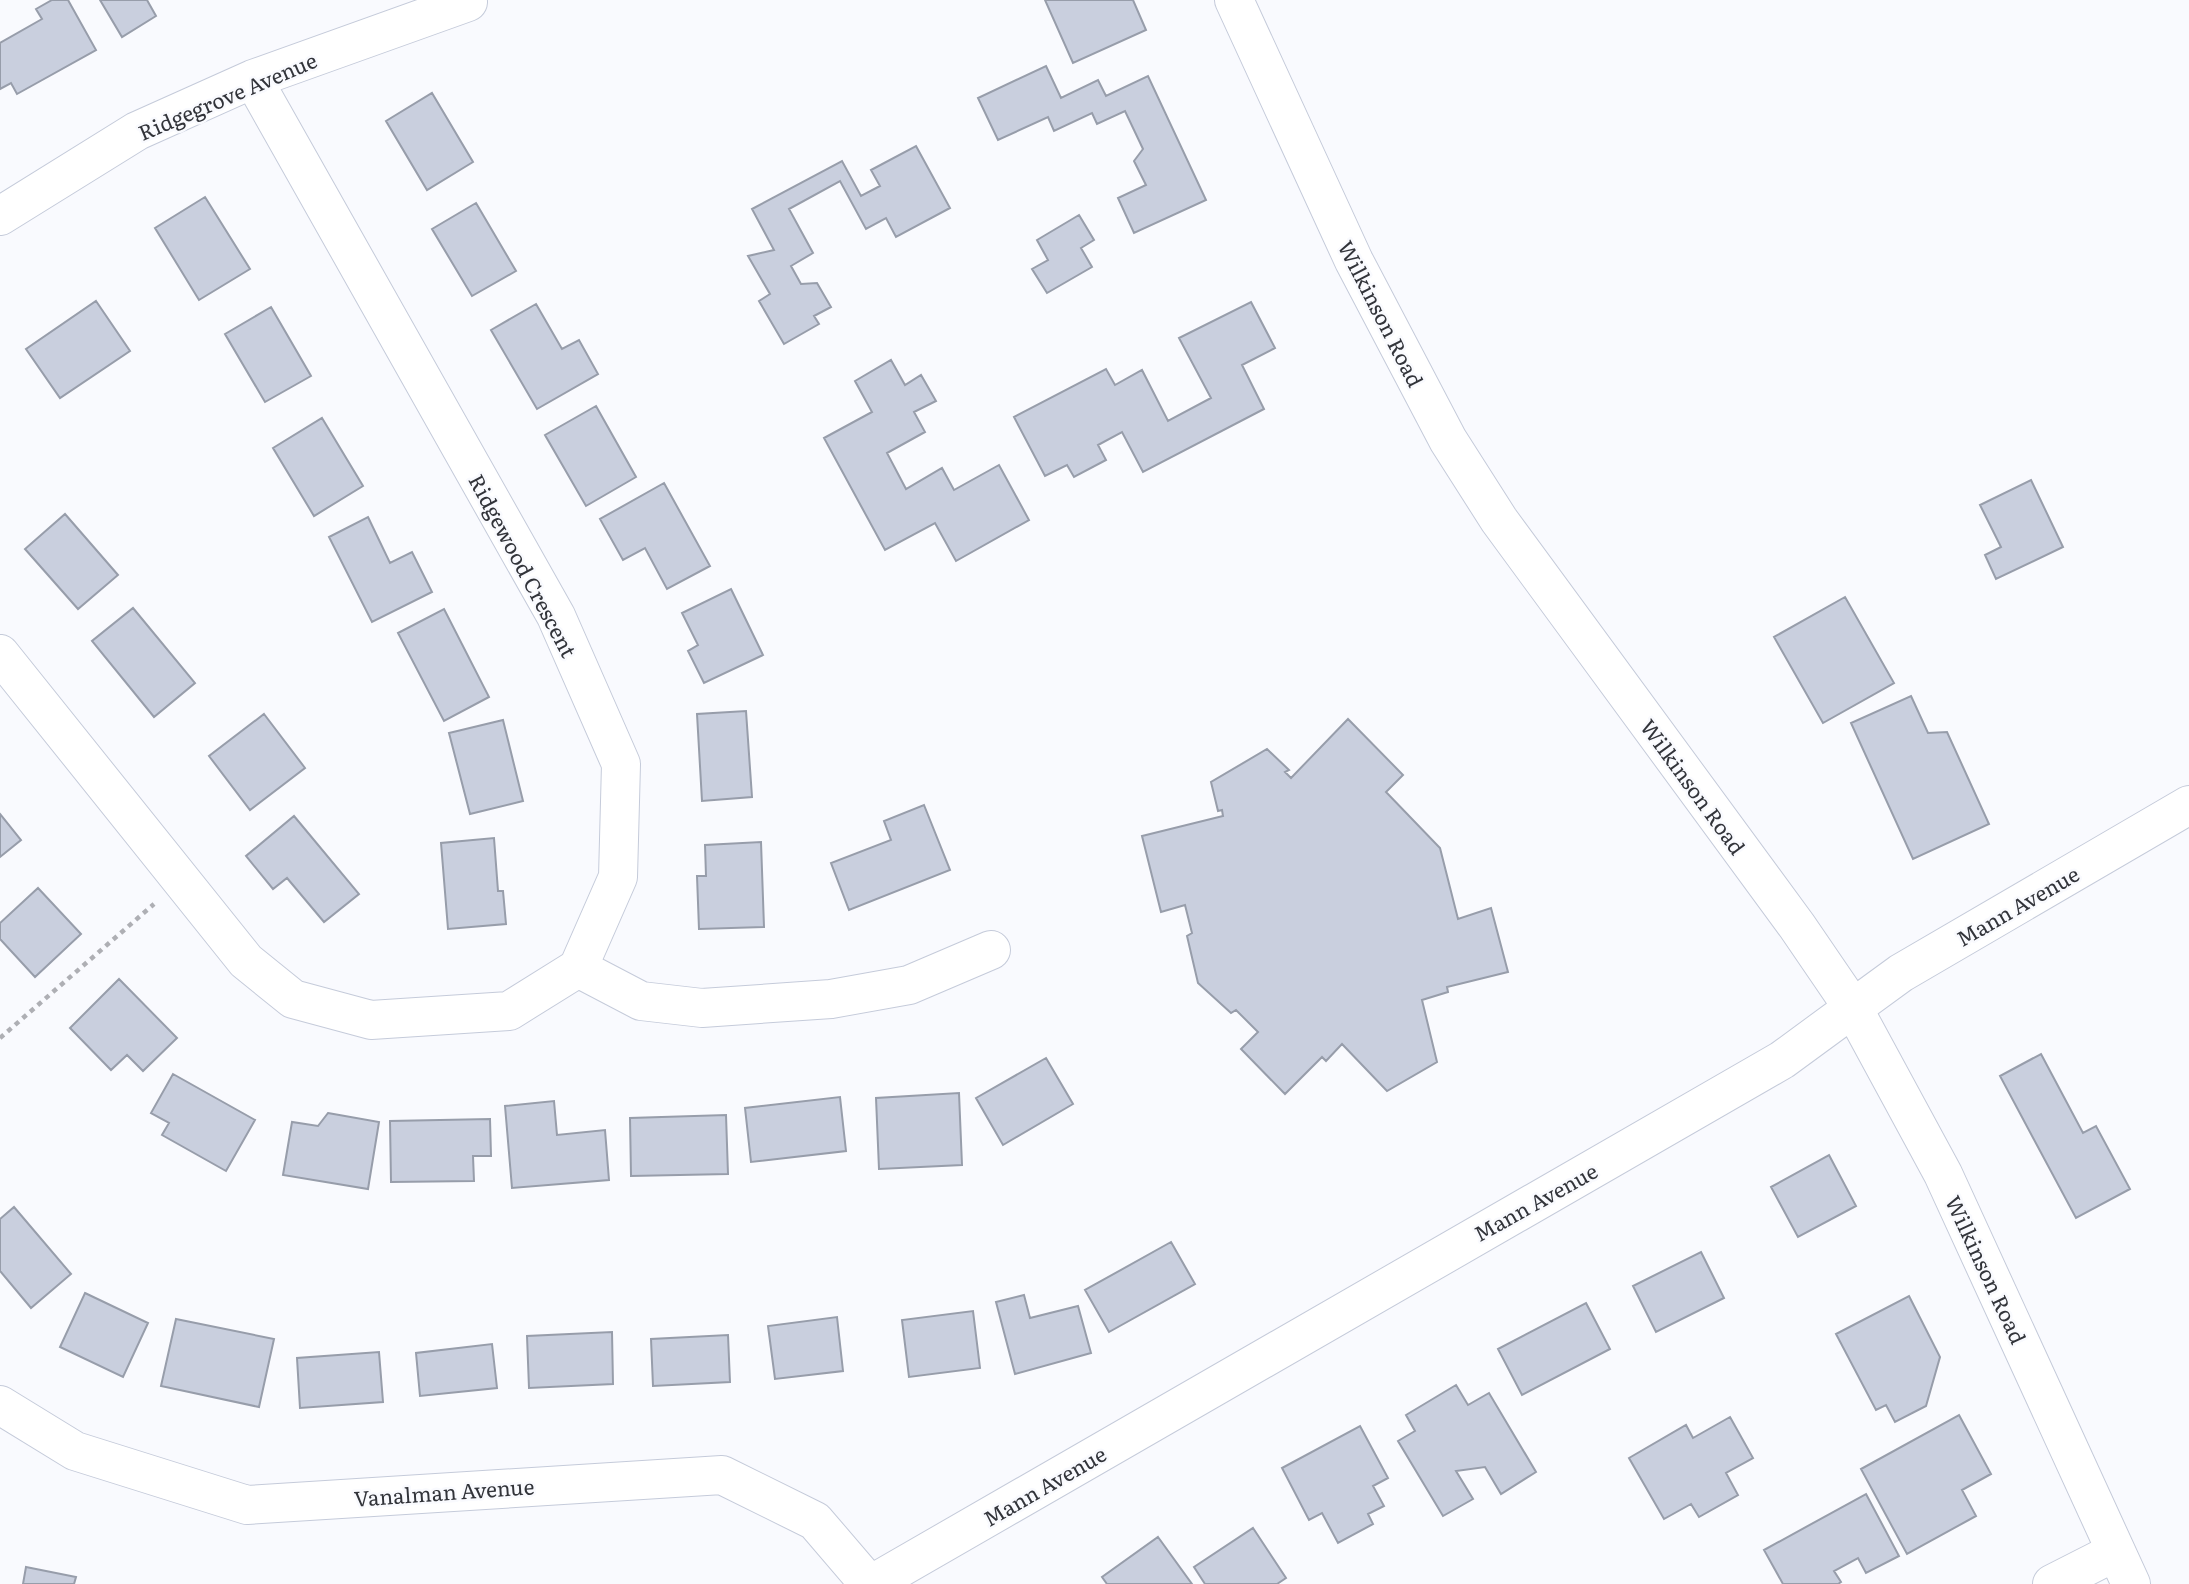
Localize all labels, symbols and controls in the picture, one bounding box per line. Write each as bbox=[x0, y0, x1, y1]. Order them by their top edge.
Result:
street label: Ridgegrove Avenue bbox=[133, 43, 321, 147]
street label: Wilkinson Road bbox=[1332, 234, 1432, 392]
street label: Ridgewood Crescent bbox=[462, 468, 586, 663]
street label: Wilkinson Road bbox=[1634, 712, 1754, 860]
street label: Mann Avenue bbox=[1950, 857, 2084, 953]
street label: Mann Avenue bbox=[1467, 1154, 1603, 1248]
street label: Wilkinson Road bbox=[1939, 1190, 2035, 1348]
street label: Mann Avenue bbox=[977, 1437, 1111, 1533]
street label: Vanalman Avenue bbox=[353, 1469, 535, 1513]

